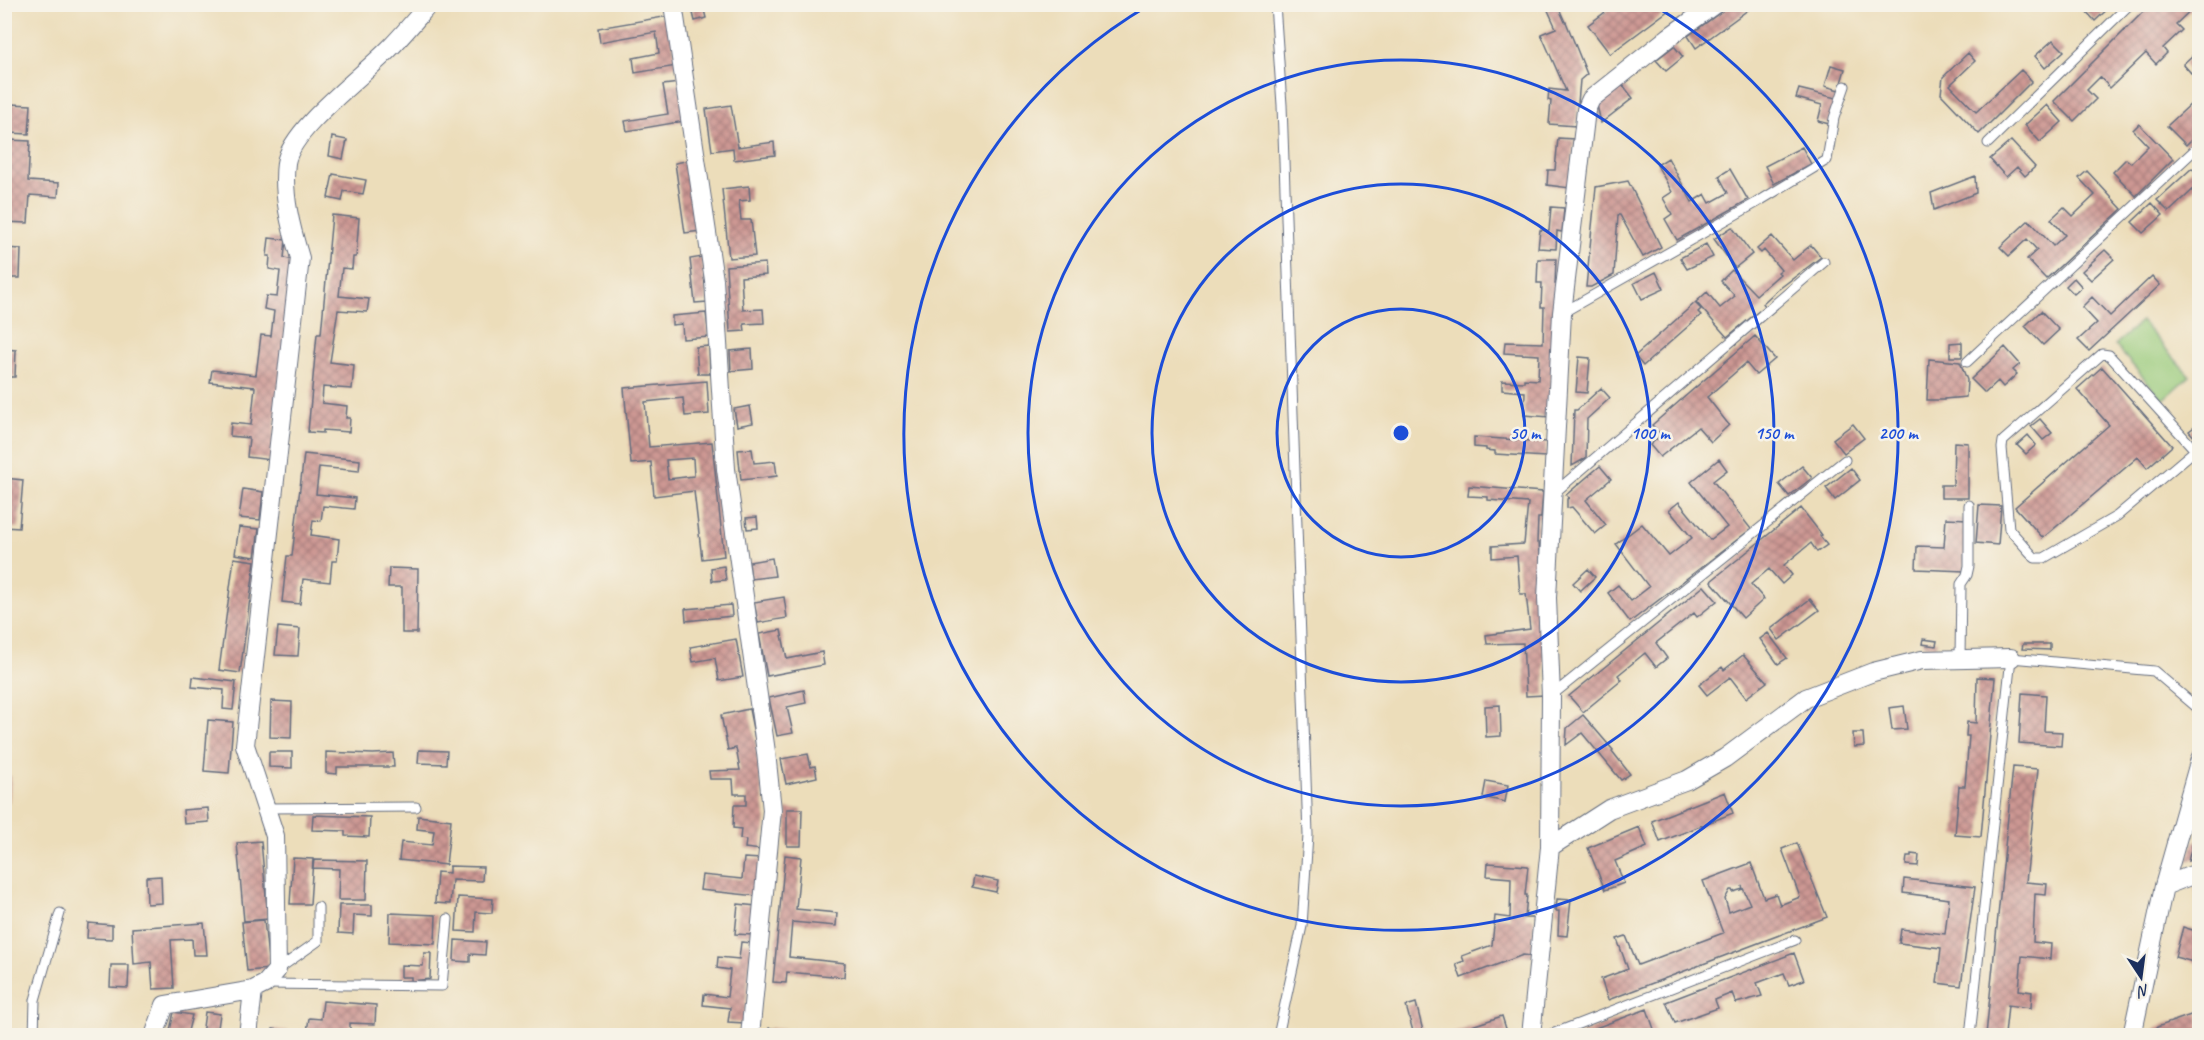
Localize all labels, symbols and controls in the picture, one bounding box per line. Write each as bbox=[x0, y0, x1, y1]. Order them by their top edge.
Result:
text: 50 m bbox=[1510, 422, 1542, 444]
text: 100 m bbox=[1631, 422, 1671, 444]
text: 150 m bbox=[1755, 422, 1795, 444]
text: 200 m bbox=[1879, 422, 1919, 444]
centre of rings bbox=[1391, 423, 1411, 443]
north arrow bbox=[2111, 947, 2171, 1007]
text: N bbox=[2134, 980, 2151, 1002]

